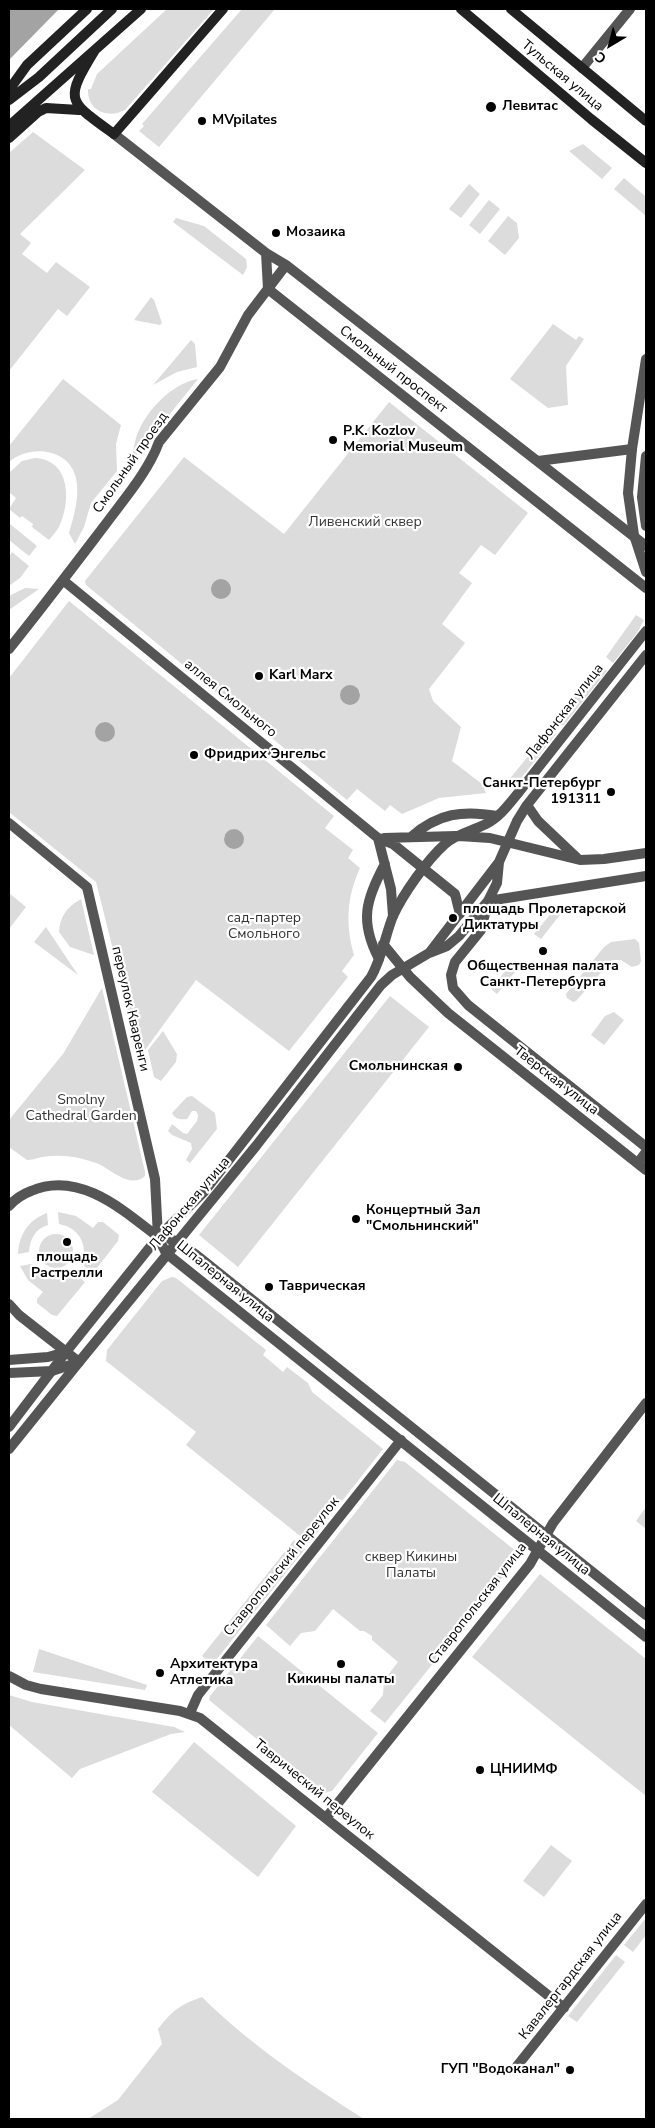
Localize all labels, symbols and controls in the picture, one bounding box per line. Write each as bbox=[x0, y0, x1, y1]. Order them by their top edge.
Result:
north arrow bbox=[585, 20, 635, 70]
street label: Тульская улица bbox=[518, 37, 606, 115]
text: С bbox=[591, 47, 610, 68]
place label: Левитас bbox=[502, 99, 558, 115]
marker: Левитас bbox=[484, 100, 498, 114]
place label: MVpilates bbox=[212, 113, 277, 129]
marker: MVpilates bbox=[196, 115, 208, 127]
place label: Мозаика bbox=[286, 225, 346, 241]
marker: Мозаика bbox=[270, 227, 282, 239]
street label: Смольный проспект bbox=[336, 323, 450, 417]
street label: Смольный проезд bbox=[90, 409, 172, 517]
place label: P.K. Kozlov Memorial Museum bbox=[343, 424, 463, 457]
marker: P.K. Kozlov Memorial Museum bbox=[327, 434, 339, 446]
park label: Ливенский сквер bbox=[308, 515, 422, 531]
street label: аллея Смольного bbox=[180, 656, 280, 742]
street label: Лафонская улица bbox=[522, 661, 608, 763]
place label: Karl Marx bbox=[269, 668, 333, 684]
marker: Karl Marx bbox=[253, 670, 265, 682]
place label: Фридрих Энгельс bbox=[204, 747, 326, 763]
marker: Фридрих Энгельс bbox=[188, 749, 200, 761]
place label: Санкт-Петербург 191311 bbox=[483, 776, 601, 809]
marker: Санкт-Петербург 191311 bbox=[605, 786, 617, 798]
place label: площадь Пролетарской Диктатуры bbox=[463, 902, 626, 934]
park label: сад-партер Смольного bbox=[227, 911, 301, 944]
marker: площадь Пролетарской Диктатуры bbox=[447, 912, 459, 924]
street label: переулок Кваренги bbox=[107, 945, 153, 1073]
marker: Общественная палата Санкт-Петербурга bbox=[537, 945, 549, 957]
place label: Общественная палата Санкт-Петербурга bbox=[467, 959, 619, 992]
street label: Тверская улица bbox=[510, 1043, 602, 1119]
place label: Смольнинская bbox=[349, 1059, 448, 1075]
marker: Смольнинская bbox=[452, 1061, 464, 1073]
park label: Smolny Cathedral Garden bbox=[25, 1093, 137, 1126]
street label: Лафонская улица bbox=[146, 1154, 234, 1254]
place label: Концертный Зал "Смольнинский" bbox=[366, 1203, 481, 1236]
marker: Концертный Зал "Смольнинский" bbox=[350, 1213, 362, 1225]
marker: площадь Растрелли bbox=[61, 1236, 73, 1248]
street label: Шпалерная улица bbox=[173, 1238, 277, 1326]
place label: площадь Растрелли bbox=[31, 1250, 103, 1282]
place label: Таврическая bbox=[279, 1279, 366, 1295]
marker: Таврическая bbox=[263, 1281, 275, 1293]
street label: Шпалерная улица bbox=[489, 1491, 593, 1579]
street label: Ставропольский переулок bbox=[221, 1494, 343, 1640]
street label: Ставропольская улица bbox=[425, 1540, 531, 1668]
park label: сквер Кикины Палаты bbox=[365, 1550, 457, 1582]
place label: Архитектура Атлетика bbox=[170, 1657, 258, 1690]
marker: Кикины палаты bbox=[335, 1658, 347, 1670]
marker: Архитектура Атлетика bbox=[154, 1667, 166, 1679]
place label: Кикины палаты bbox=[287, 1672, 395, 1688]
street label: Таврический переулок bbox=[250, 1736, 378, 1844]
place label: ЦНИИМФ bbox=[490, 1762, 558, 1778]
marker: ЦНИИМФ bbox=[474, 1764, 486, 1776]
street label: Кавалергардская улица bbox=[516, 1909, 626, 2043]
place label: ГУП "Водоканал" bbox=[441, 2062, 560, 2078]
marker: ГУП "Водоканал" bbox=[564, 2064, 576, 2076]

